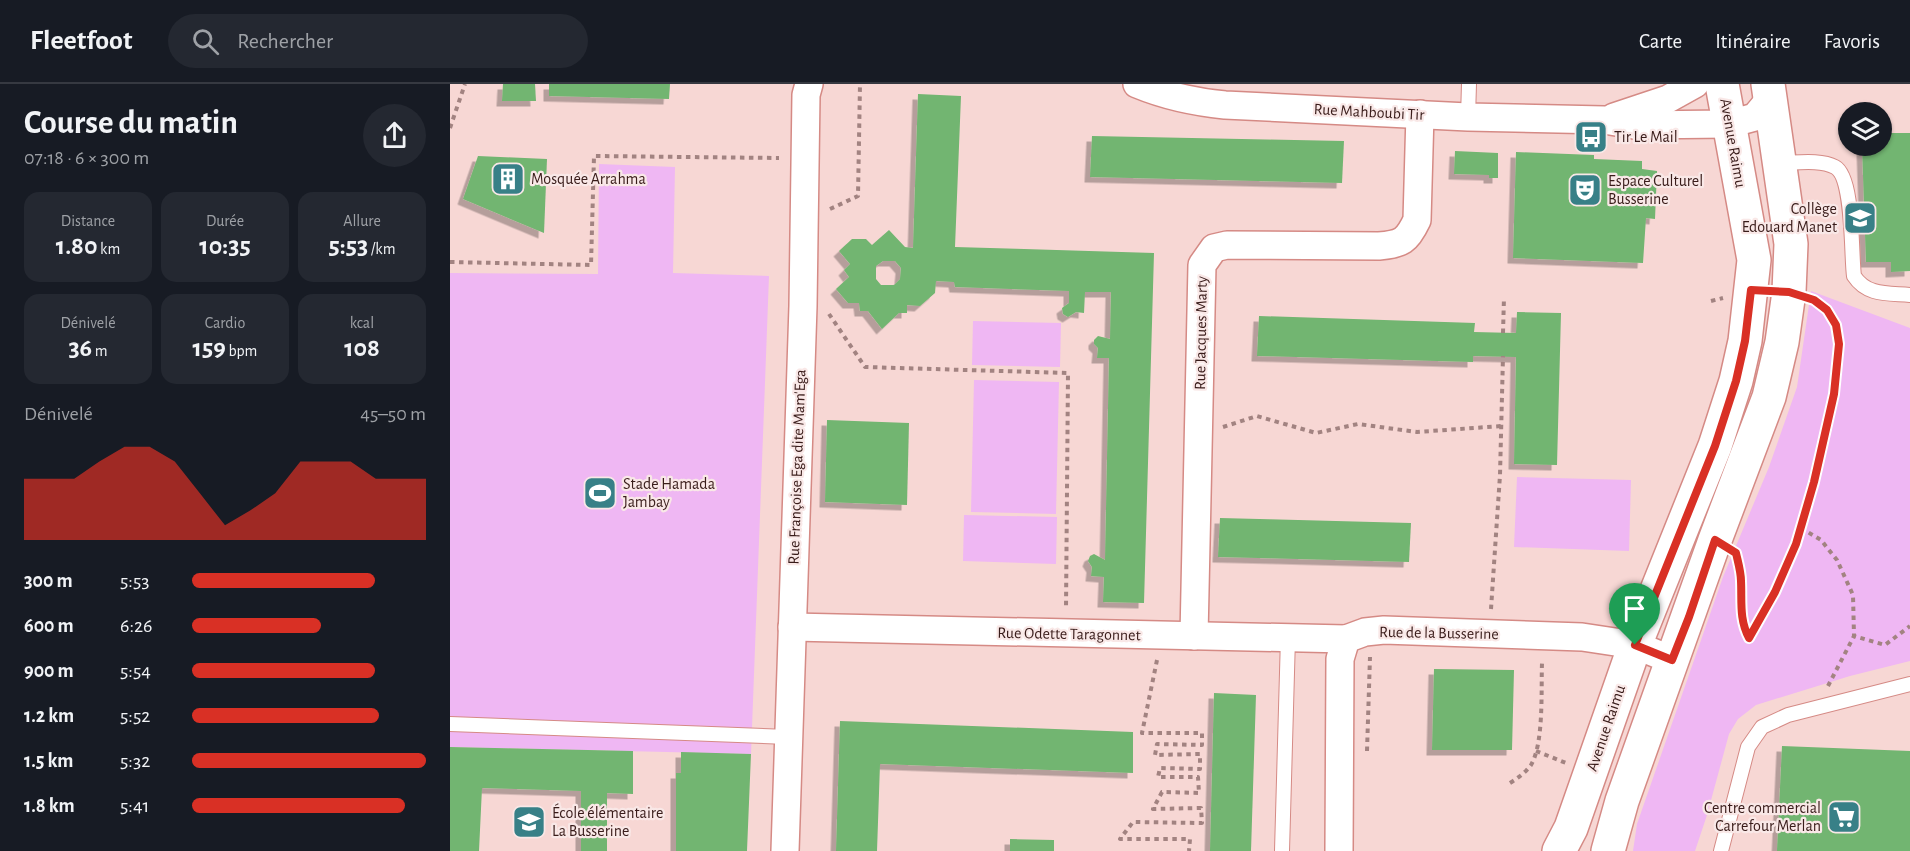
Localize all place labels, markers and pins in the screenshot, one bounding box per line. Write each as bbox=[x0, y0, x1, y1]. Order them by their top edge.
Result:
bus stop icon: Tir Le Mail bbox=[1573, 119, 1609, 155]
place label: Tir Le Mail bbox=[1614, 129, 1678, 145]
building icon: Mosquée Arrahma bbox=[490, 161, 526, 197]
place label: Mosquée Arrahma bbox=[531, 171, 646, 187]
theatre icon: Espace Culturel Busserine bbox=[1567, 172, 1603, 208]
place label: Espace Culturel Busserine bbox=[1608, 173, 1703, 207]
school or university icon: Collège Edouard Manet bbox=[1842, 200, 1878, 236]
place label: Collège Edouard Manet bbox=[1742, 201, 1837, 235]
sports icon: Stade Hamada Jambay bbox=[582, 475, 618, 511]
place label: Stade Hamada Jambay bbox=[623, 476, 715, 511]
pin bbox=[1609, 583, 1660, 645]
supermarket icon: Centre commercial Carrefour Merlan bbox=[1826, 799, 1862, 835]
place label: Centre commercial Carrefour Merlan bbox=[1704, 800, 1821, 834]
place label: École élémentaire La Busserine bbox=[552, 803, 663, 839]
school or university icon: École élémentaire La Busserine bbox=[511, 804, 547, 840]

